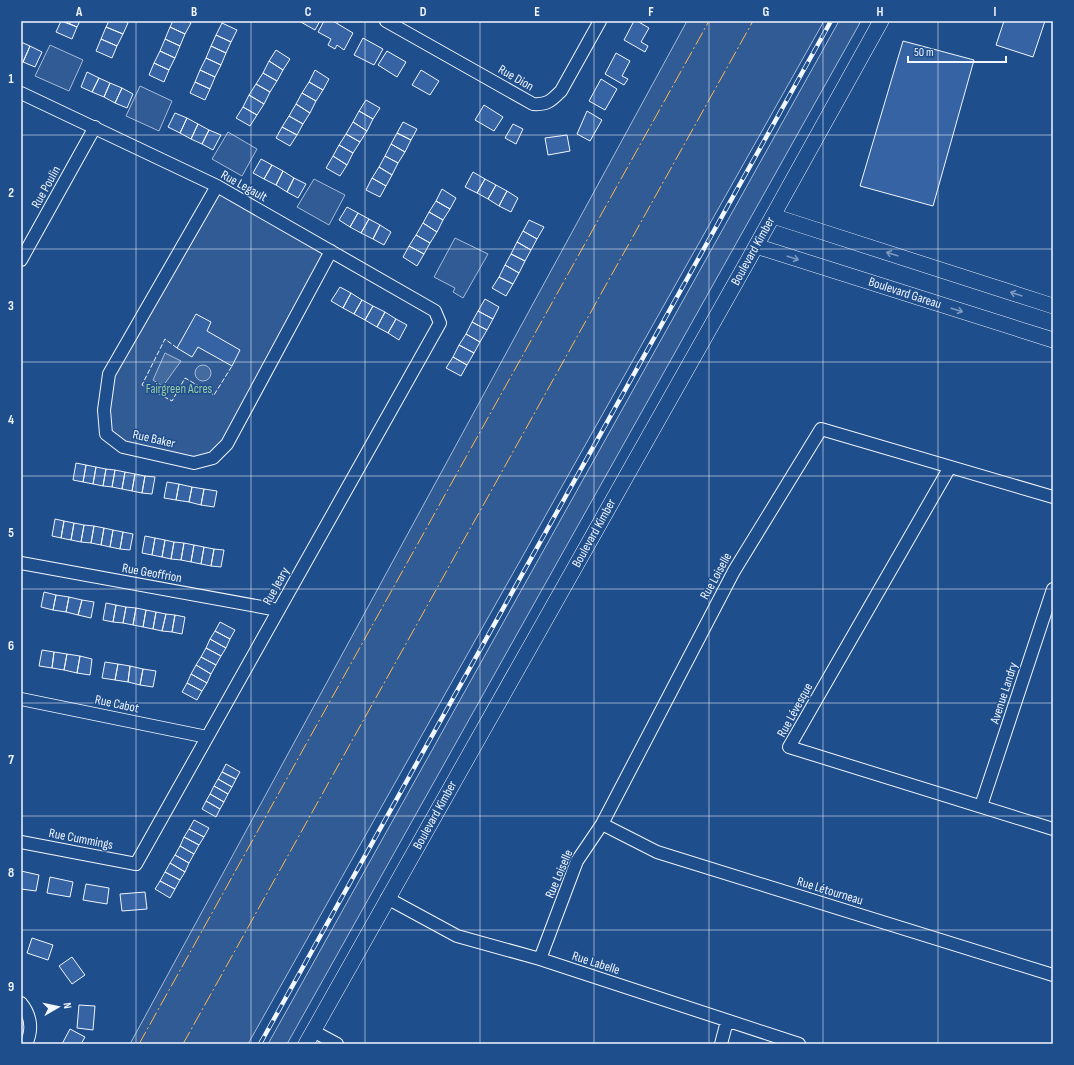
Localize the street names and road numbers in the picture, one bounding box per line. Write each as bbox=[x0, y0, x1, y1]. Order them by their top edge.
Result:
street label: Rue Dion bbox=[495, 61, 537, 95]
street label: Rue Poulin bbox=[28, 163, 64, 211]
street label: Rue Legault bbox=[218, 167, 270, 205]
street label: Boulevard Kimber bbox=[728, 214, 779, 288]
street label: Boulevard Gareau bbox=[867, 274, 943, 312]
street label: Rue Baker bbox=[131, 426, 177, 452]
street label: Boulevard Kimber bbox=[569, 496, 620, 570]
street label: Rue Loiselle bbox=[697, 550, 735, 602]
street label: Rue Geoffrion bbox=[121, 560, 183, 586]
street label: Rue Jeary bbox=[259, 564, 293, 608]
street label: Avenue Landry bbox=[986, 660, 1021, 727]
street label: Rue Lévesque bbox=[774, 680, 816, 740]
street label: Rue Cabot bbox=[94, 692, 140, 716]
street label: Boulevard Kimber bbox=[410, 778, 461, 852]
street label: Rue Cummings bbox=[48, 825, 115, 853]
street label: Rue Loiselle bbox=[542, 847, 576, 901]
street label: Rue Létourneau bbox=[795, 873, 865, 909]
street label: Rue Labelle bbox=[570, 948, 622, 978]

